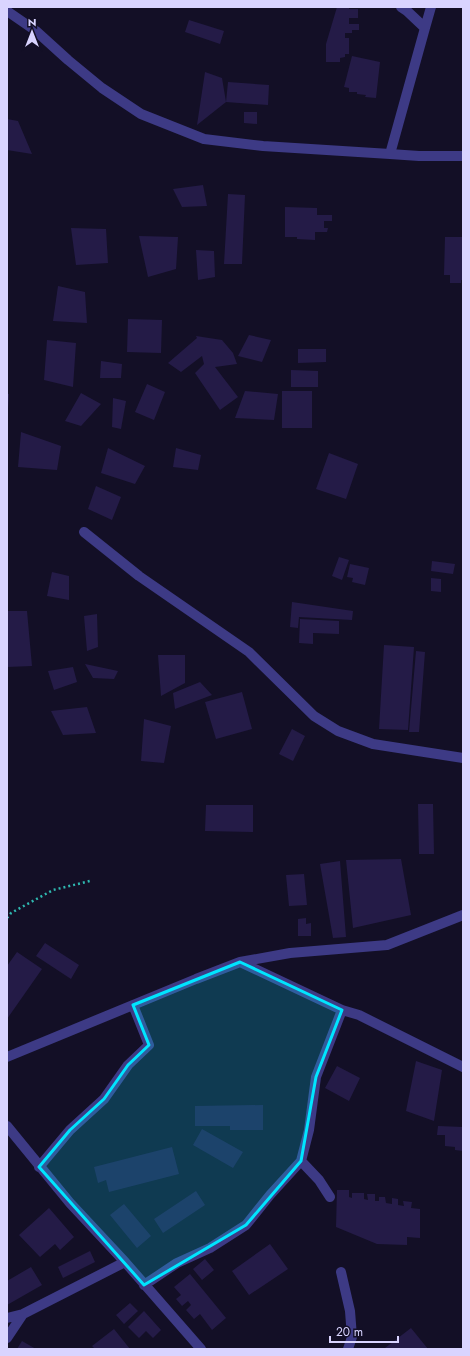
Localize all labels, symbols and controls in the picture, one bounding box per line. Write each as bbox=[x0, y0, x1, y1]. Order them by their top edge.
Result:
north arrow bbox=[12, 12, 52, 52]
text: N bbox=[28, 14, 36, 30]
scale bar bbox=[330, 1318, 398, 1344]
text: 20 m bbox=[336, 1323, 363, 1341]

